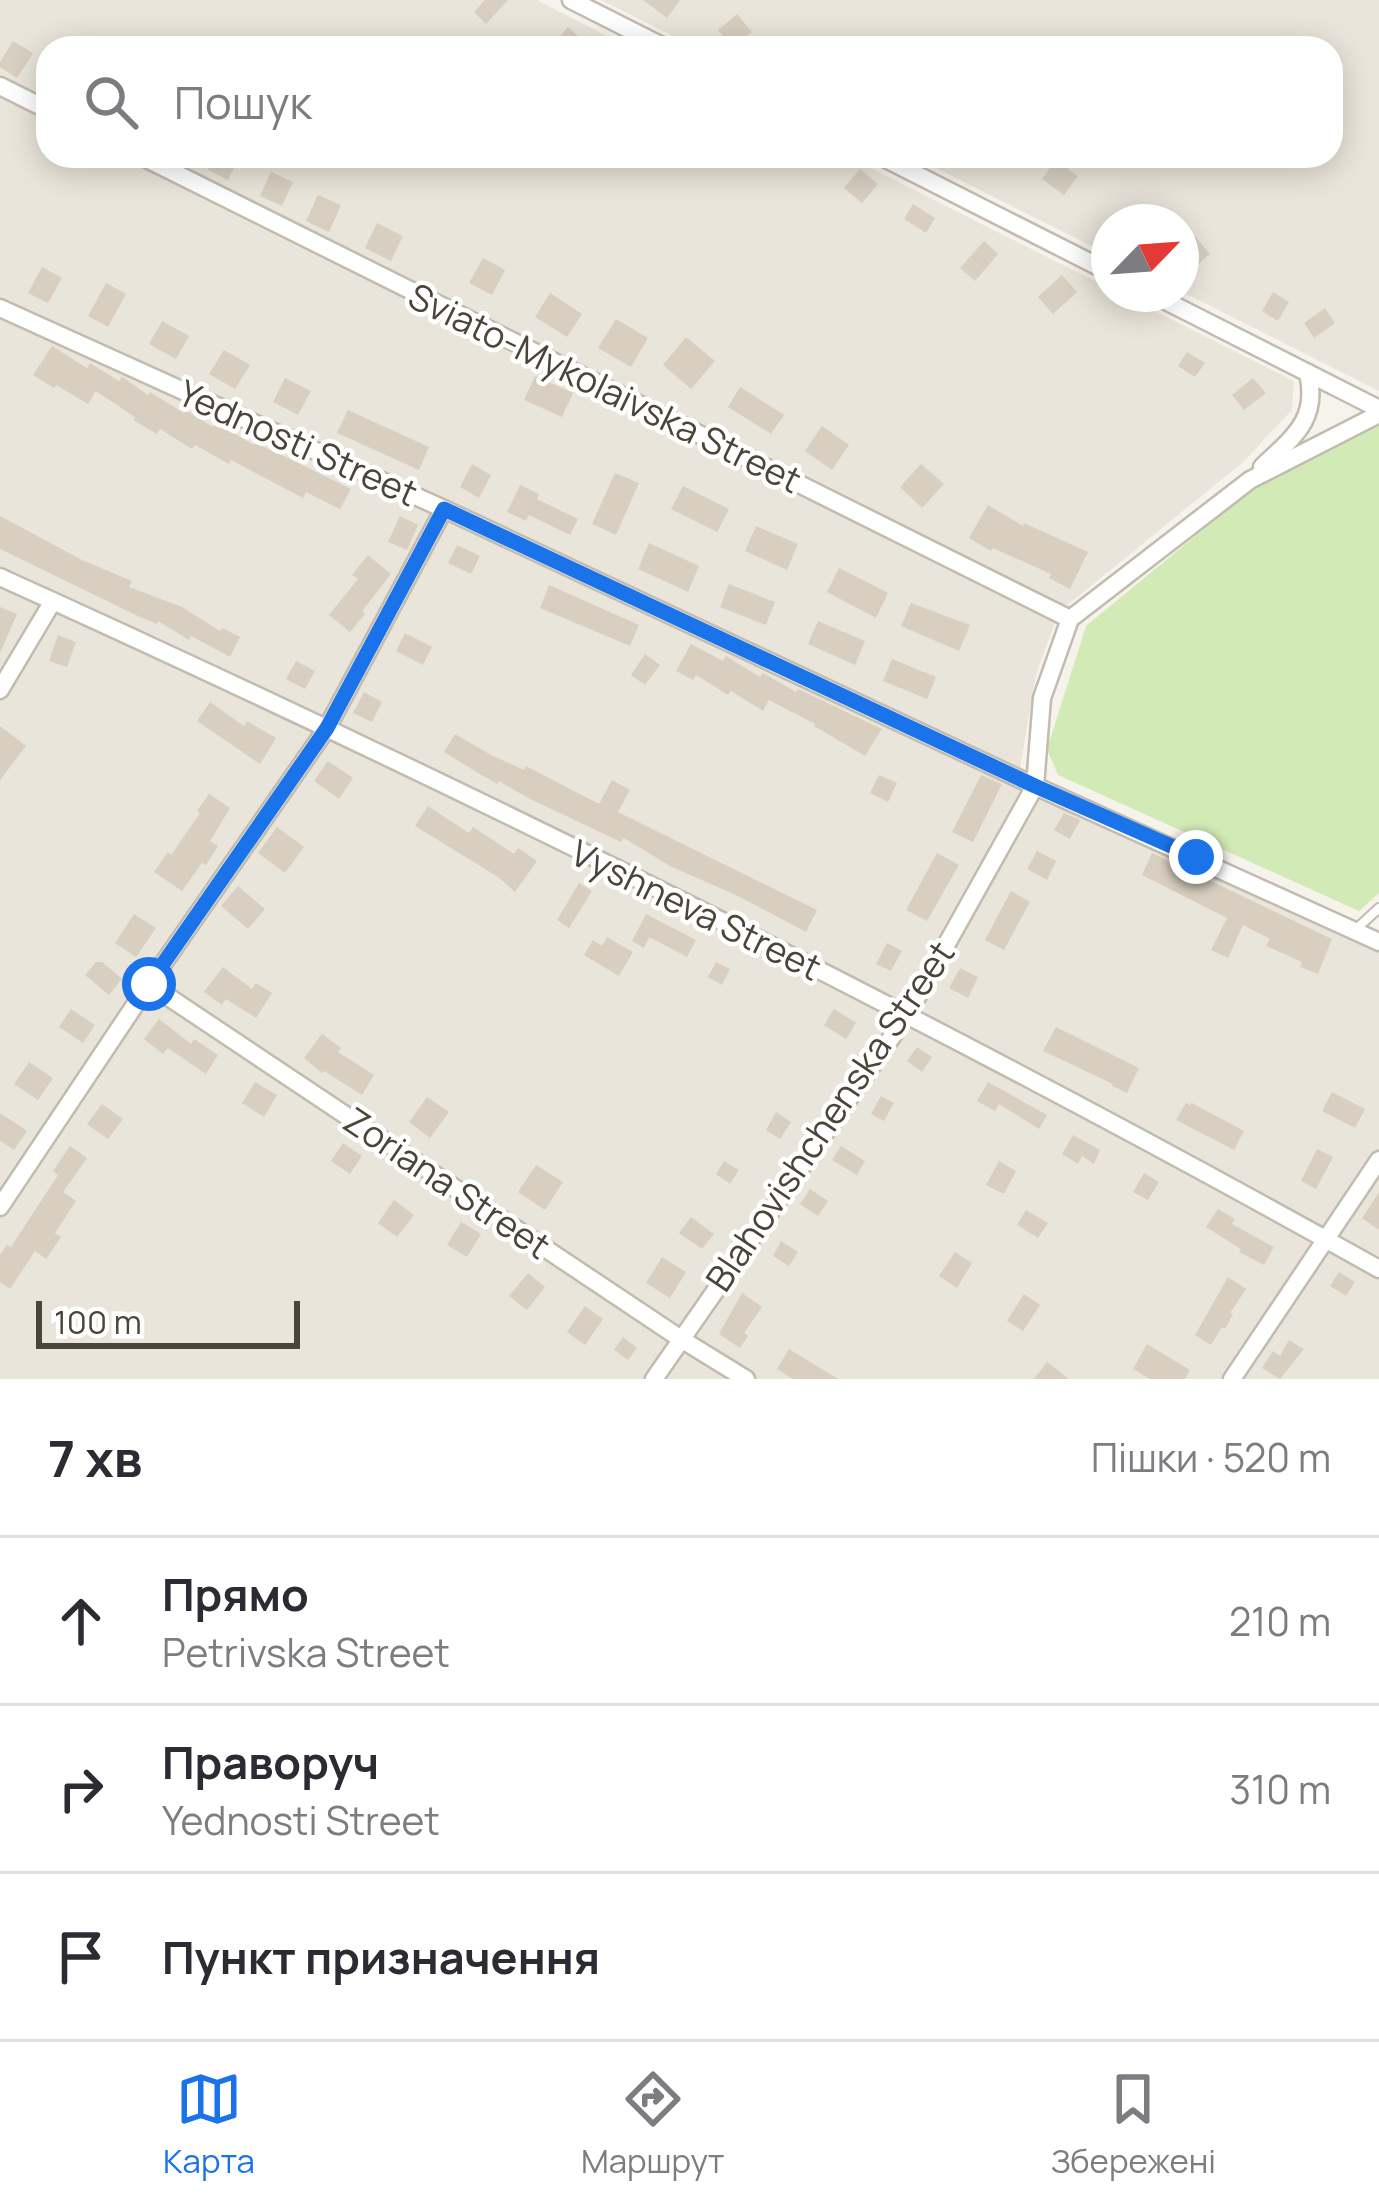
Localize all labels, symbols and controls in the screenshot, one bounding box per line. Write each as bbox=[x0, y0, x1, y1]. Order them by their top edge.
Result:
search box bbox=[36, 36, 1343, 168]
icon: search bbox=[78, 69, 144, 135]
text: Пошук bbox=[174, 71, 312, 133]
north arrow bbox=[1091, 204, 1199, 312]
street label: Sviato-Mykolaivska Street bbox=[401, 271, 810, 504]
street label: Yednosti Street bbox=[171, 368, 425, 517]
street label: Vyshneva Street bbox=[563, 828, 830, 991]
route end bbox=[1169, 830, 1223, 884]
street label: Blahovishchenska Street bbox=[694, 931, 965, 1300]
route start bbox=[122, 957, 176, 1011]
street label: Zoriana Street bbox=[334, 1095, 560, 1270]
scale bar bbox=[36, 1295, 300, 1348]
text: 100 m bbox=[54, 1299, 142, 1344]
text: 7 хв bbox=[48, 1423, 142, 1492]
text: Пішки · 520 m bbox=[1091, 1430, 1331, 1484]
text: Прямо bbox=[162, 1563, 309, 1625]
icon: ahead bbox=[48, 1588, 114, 1654]
text: 210 m bbox=[1229, 1594, 1331, 1648]
text: Petrivska Street bbox=[162, 1625, 450, 1679]
text: Праворуч bbox=[162, 1731, 379, 1793]
icon: right bbox=[48, 1756, 114, 1822]
text: 310 m bbox=[1230, 1762, 1331, 1816]
text: Yednosti Street bbox=[162, 1793, 440, 1847]
icon: arrive bbox=[48, 1924, 114, 1990]
text: Пункт призначення bbox=[162, 1926, 600, 1988]
tab: Карта bbox=[163, 2066, 255, 2183]
tab: Маршрут bbox=[581, 2066, 725, 2183]
tab: Збережені bbox=[1051, 2066, 1216, 2183]

